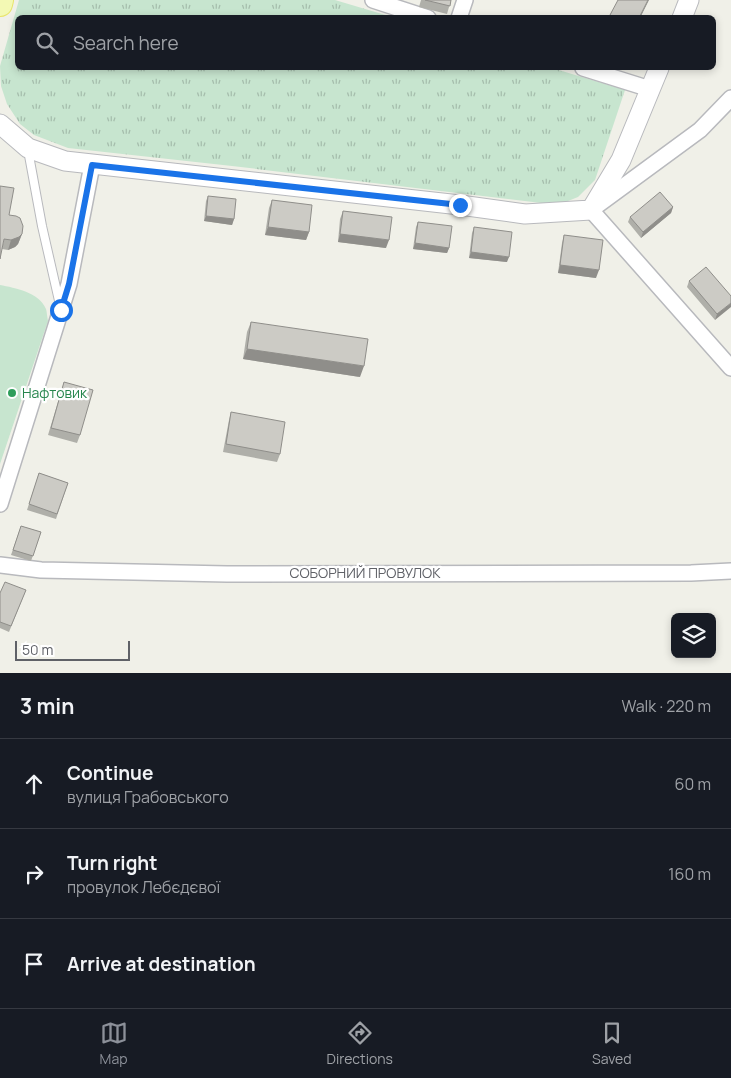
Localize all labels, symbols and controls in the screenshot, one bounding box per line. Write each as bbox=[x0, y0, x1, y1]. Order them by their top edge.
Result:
search box bbox=[15, 15, 716, 70]
icon: search bbox=[33, 29, 61, 57]
text: Search here bbox=[73, 30, 179, 56]
route end bbox=[449, 194, 472, 217]
route start bbox=[50, 299, 73, 322]
place label: Нафтовик bbox=[22, 383, 88, 402]
marker: Нафтовик bbox=[6, 387, 18, 399]
street label: СОБОРНИЙ ПРОВУЛОК bbox=[289, 563, 441, 582]
map controls bbox=[671, 613, 716, 658]
button: layers bbox=[671, 613, 716, 658]
scale bar bbox=[15, 638, 130, 661]
text: 50 m bbox=[22, 640, 53, 659]
text: 3 min bbox=[20, 692, 74, 720]
text: Walk · 220 m bbox=[621, 695, 711, 717]
text: Continue bbox=[67, 760, 153, 786]
icon: ahead bbox=[20, 770, 48, 798]
text: 60 m bbox=[675, 773, 711, 795]
text: вулиця Грабовського bbox=[67, 786, 229, 808]
text: Turn right bbox=[67, 850, 157, 876]
icon: right bbox=[20, 860, 48, 888]
text: 160 m bbox=[668, 863, 711, 885]
text: провулок Лебєдєвої bbox=[67, 876, 220, 898]
icon: arrive bbox=[20, 950, 48, 978]
text: Arrive at destination bbox=[67, 951, 256, 977]
tab: Map bbox=[100, 1019, 128, 1068]
tab: Directions bbox=[327, 1019, 393, 1068]
tab: Saved bbox=[592, 1019, 631, 1068]

